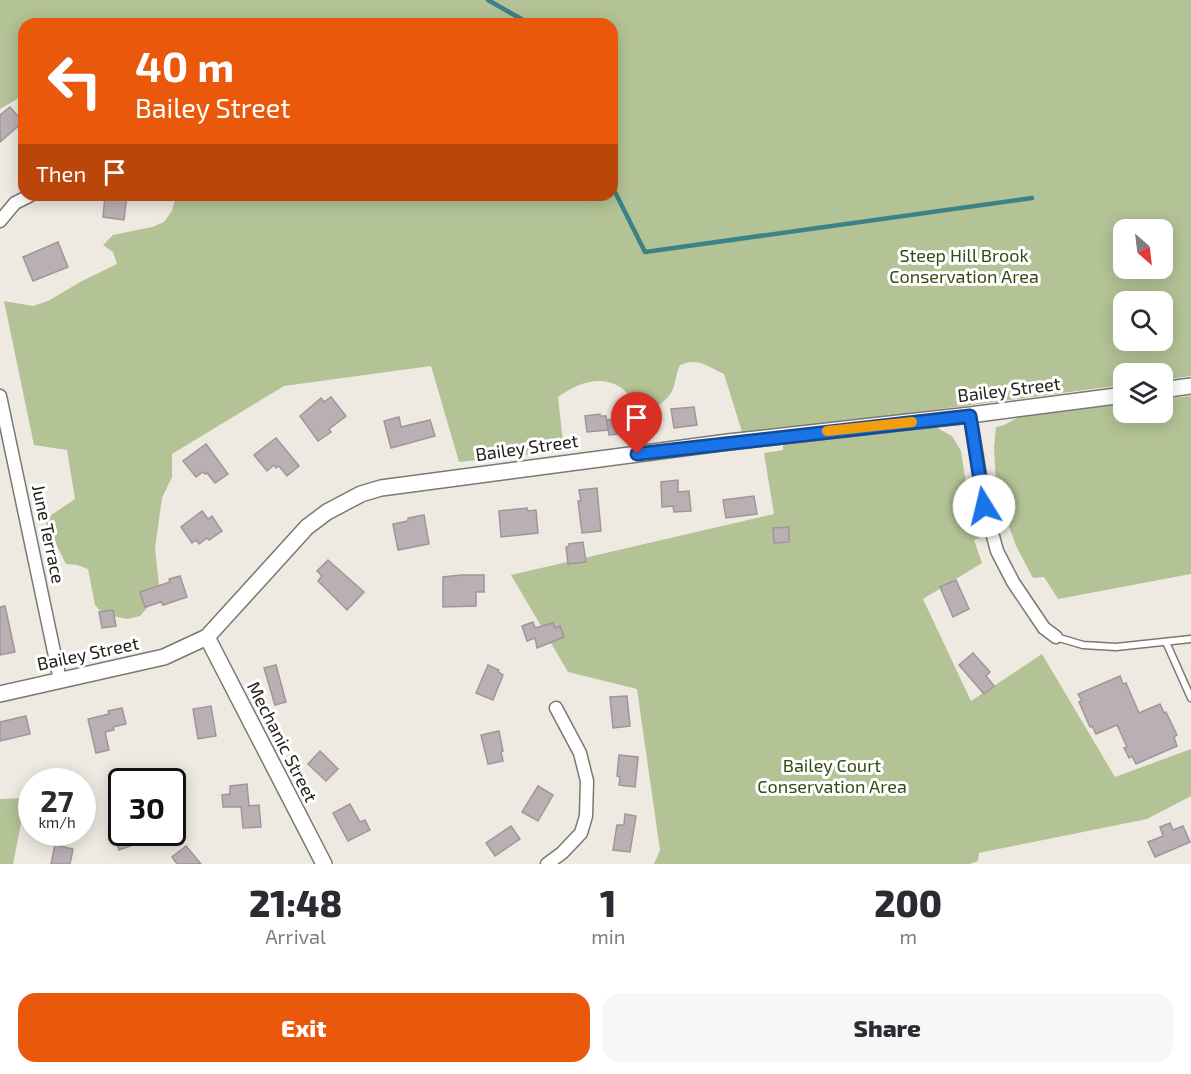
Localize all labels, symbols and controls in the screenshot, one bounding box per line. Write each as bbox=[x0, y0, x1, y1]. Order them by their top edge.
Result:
text: 40 m bbox=[135, 40, 234, 90]
icon: left bbox=[36, 42, 114, 120]
text: Bailey Street bbox=[135, 91, 290, 123]
icon: arrive bbox=[98, 156, 131, 189]
text: Then bbox=[36, 160, 86, 186]
north arrow bbox=[1113, 219, 1173, 279]
map controls bbox=[1113, 219, 1173, 423]
park label: Steep Hill Brook Conservation Area bbox=[889, 244, 1039, 287]
button: search bbox=[1113, 291, 1173, 351]
button: layers bbox=[1113, 363, 1173, 423]
street label: Bailey Street bbox=[956, 372, 1062, 406]
pin bbox=[611, 392, 662, 454]
icon: arrive bbox=[620, 401, 653, 434]
street label: Bailey Street bbox=[474, 429, 580, 465]
position arrow bbox=[952, 474, 1016, 538]
street label: June Terrace bbox=[28, 482, 70, 585]
street label: Bailey Street bbox=[35, 631, 141, 675]
street label: Mechanic Street bbox=[243, 678, 323, 806]
park label: Bailey Court Conservation Area bbox=[757, 754, 907, 797]
speed limit sign: 30 bbox=[108, 768, 186, 846]
text: 27 bbox=[40, 782, 74, 818]
text: km/h bbox=[38, 813, 76, 831]
text: 21:48 bbox=[249, 881, 342, 924]
text: 1 bbox=[600, 881, 616, 924]
text: 200 bbox=[874, 881, 942, 924]
text: Arrival bbox=[265, 924, 326, 948]
text: min bbox=[591, 924, 625, 948]
text: m bbox=[899, 924, 917, 948]
button: Exit bbox=[18, 993, 590, 1062]
button: Share bbox=[602, 993, 1173, 1062]

